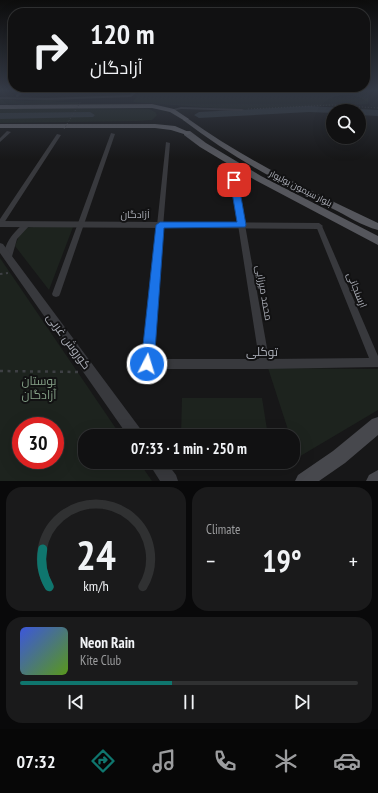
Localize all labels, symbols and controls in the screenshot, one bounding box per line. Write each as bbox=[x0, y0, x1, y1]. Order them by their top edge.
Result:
text: 120 m bbox=[90, 15, 154, 52]
icon: right bbox=[24, 24, 76, 76]
text: آزادگان bbox=[90, 56, 143, 79]
map controls bbox=[326, 104, 366, 144]
button: search bbox=[326, 104, 366, 144]
pin bbox=[217, 163, 251, 197]
street label: بلوار سیمون بولیوار bbox=[267, 167, 334, 209]
icon: arrive bbox=[223, 169, 245, 191]
street label: آزادگان bbox=[120, 208, 150, 221]
street label: محمد میرزایی bbox=[253, 264, 275, 322]
street label: ارسنجانی bbox=[344, 270, 370, 310]
street label: کوروش غربی bbox=[44, 310, 94, 372]
position arrow bbox=[126, 343, 168, 385]
street label: توکلی bbox=[246, 344, 279, 359]
park label: بوستان آزادگان bbox=[21, 373, 57, 402]
speed limit sign: 30 bbox=[12, 417, 64, 469]
text: 07:33 · 1 min · 250 m bbox=[131, 439, 247, 458]
text: Climate bbox=[206, 521, 240, 538]
text: 24 bbox=[76, 528, 116, 581]
text: 19° bbox=[262, 541, 302, 580]
text: − bbox=[206, 547, 215, 575]
text: + bbox=[349, 547, 358, 575]
text: km/h bbox=[83, 576, 109, 595]
text: Neon Rain bbox=[80, 633, 135, 652]
text: Kite Club bbox=[80, 652, 121, 669]
icon: previous bbox=[65, 691, 87, 713]
icon: pause bbox=[178, 691, 200, 713]
icon: next bbox=[291, 691, 313, 713]
icon: directions bbox=[89, 747, 117, 775]
icon: music bbox=[150, 747, 178, 775]
icon: phone bbox=[211, 747, 239, 775]
icon: climate bbox=[272, 747, 300, 775]
icon: car bbox=[333, 747, 361, 775]
text: 07:32 bbox=[17, 750, 56, 773]

